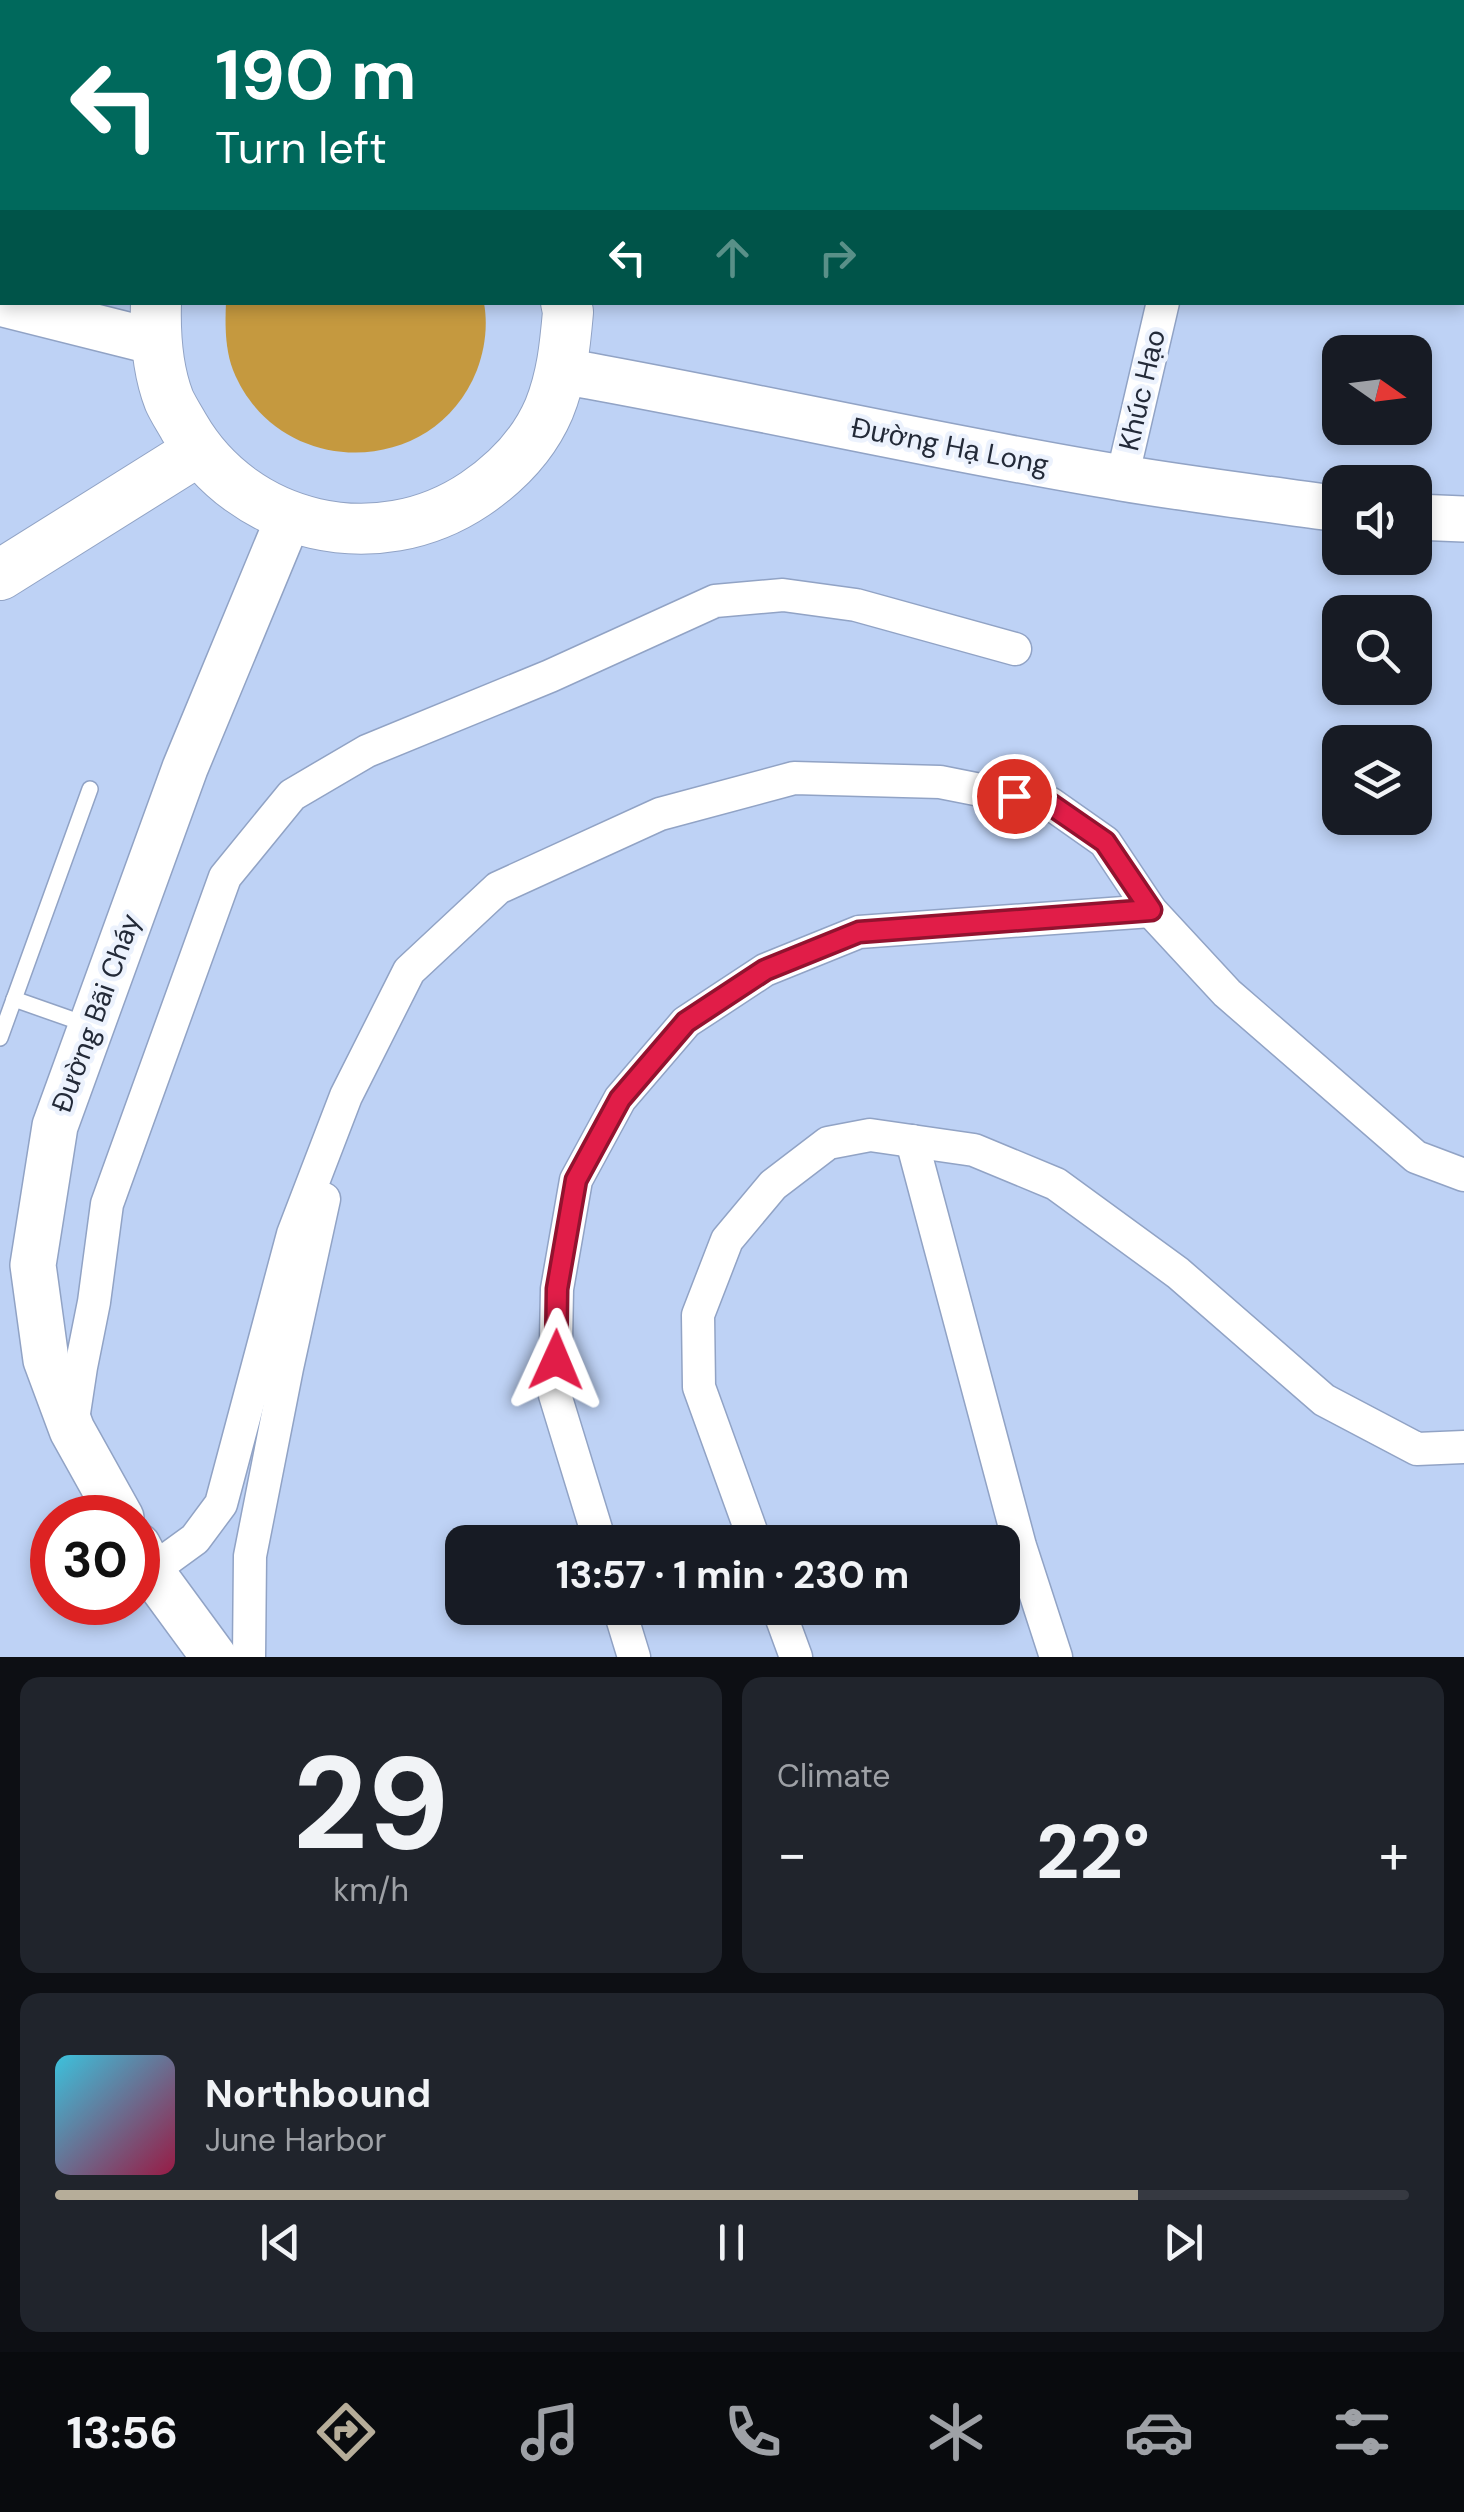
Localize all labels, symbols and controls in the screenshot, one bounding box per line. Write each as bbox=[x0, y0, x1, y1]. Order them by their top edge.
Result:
text: 190 m bbox=[215, 30, 417, 121]
icon: left bbox=[50, 40, 180, 170]
text: Turn left bbox=[215, 118, 387, 177]
icon: left bbox=[600, 230, 655, 285]
icon: ahead bbox=[705, 230, 760, 285]
icon: right bbox=[810, 230, 865, 285]
street label: Khúc Hạo bbox=[1110, 326, 1174, 454]
north arrow bbox=[1322, 335, 1432, 445]
map controls bbox=[1322, 335, 1432, 835]
street label: Đường Hạ Long bbox=[848, 409, 1052, 483]
button: sound bbox=[1322, 465, 1432, 575]
button: search bbox=[1322, 595, 1432, 705]
button: layers bbox=[1322, 725, 1432, 835]
pin bbox=[972, 754, 1057, 839]
icon: arrive bbox=[987, 769, 1042, 824]
street label: Đường Bãi Cháy bbox=[43, 908, 149, 1118]
position arrow bbox=[504, 1308, 608, 1412]
speed limit sign: 30 bbox=[30, 1495, 160, 1625]
text: 13:57 · 1 min · 230 m bbox=[556, 1550, 909, 1600]
text: 29 bbox=[292, 1719, 450, 1888]
text: Climate bbox=[777, 1755, 891, 1797]
text: 22° bbox=[1036, 1804, 1150, 1901]
text: − bbox=[777, 1818, 807, 1890]
text: + bbox=[1379, 1818, 1409, 1890]
text: km/h bbox=[333, 1869, 409, 1911]
text: Northbound bbox=[205, 2069, 431, 2119]
text: June Harbor bbox=[205, 2119, 386, 2161]
icon: previous bbox=[253, 2215, 308, 2270]
icon: pause bbox=[704, 2215, 759, 2270]
icon: next bbox=[1156, 2215, 1211, 2270]
icon: directions bbox=[311, 2397, 381, 2467]
icon: music bbox=[515, 2397, 585, 2467]
icon: phone bbox=[718, 2397, 788, 2467]
icon: climate bbox=[921, 2397, 991, 2467]
icon: car bbox=[1124, 2397, 1194, 2467]
icon: filters bbox=[1327, 2397, 1397, 2467]
text: 13:56 bbox=[67, 2403, 178, 2462]

